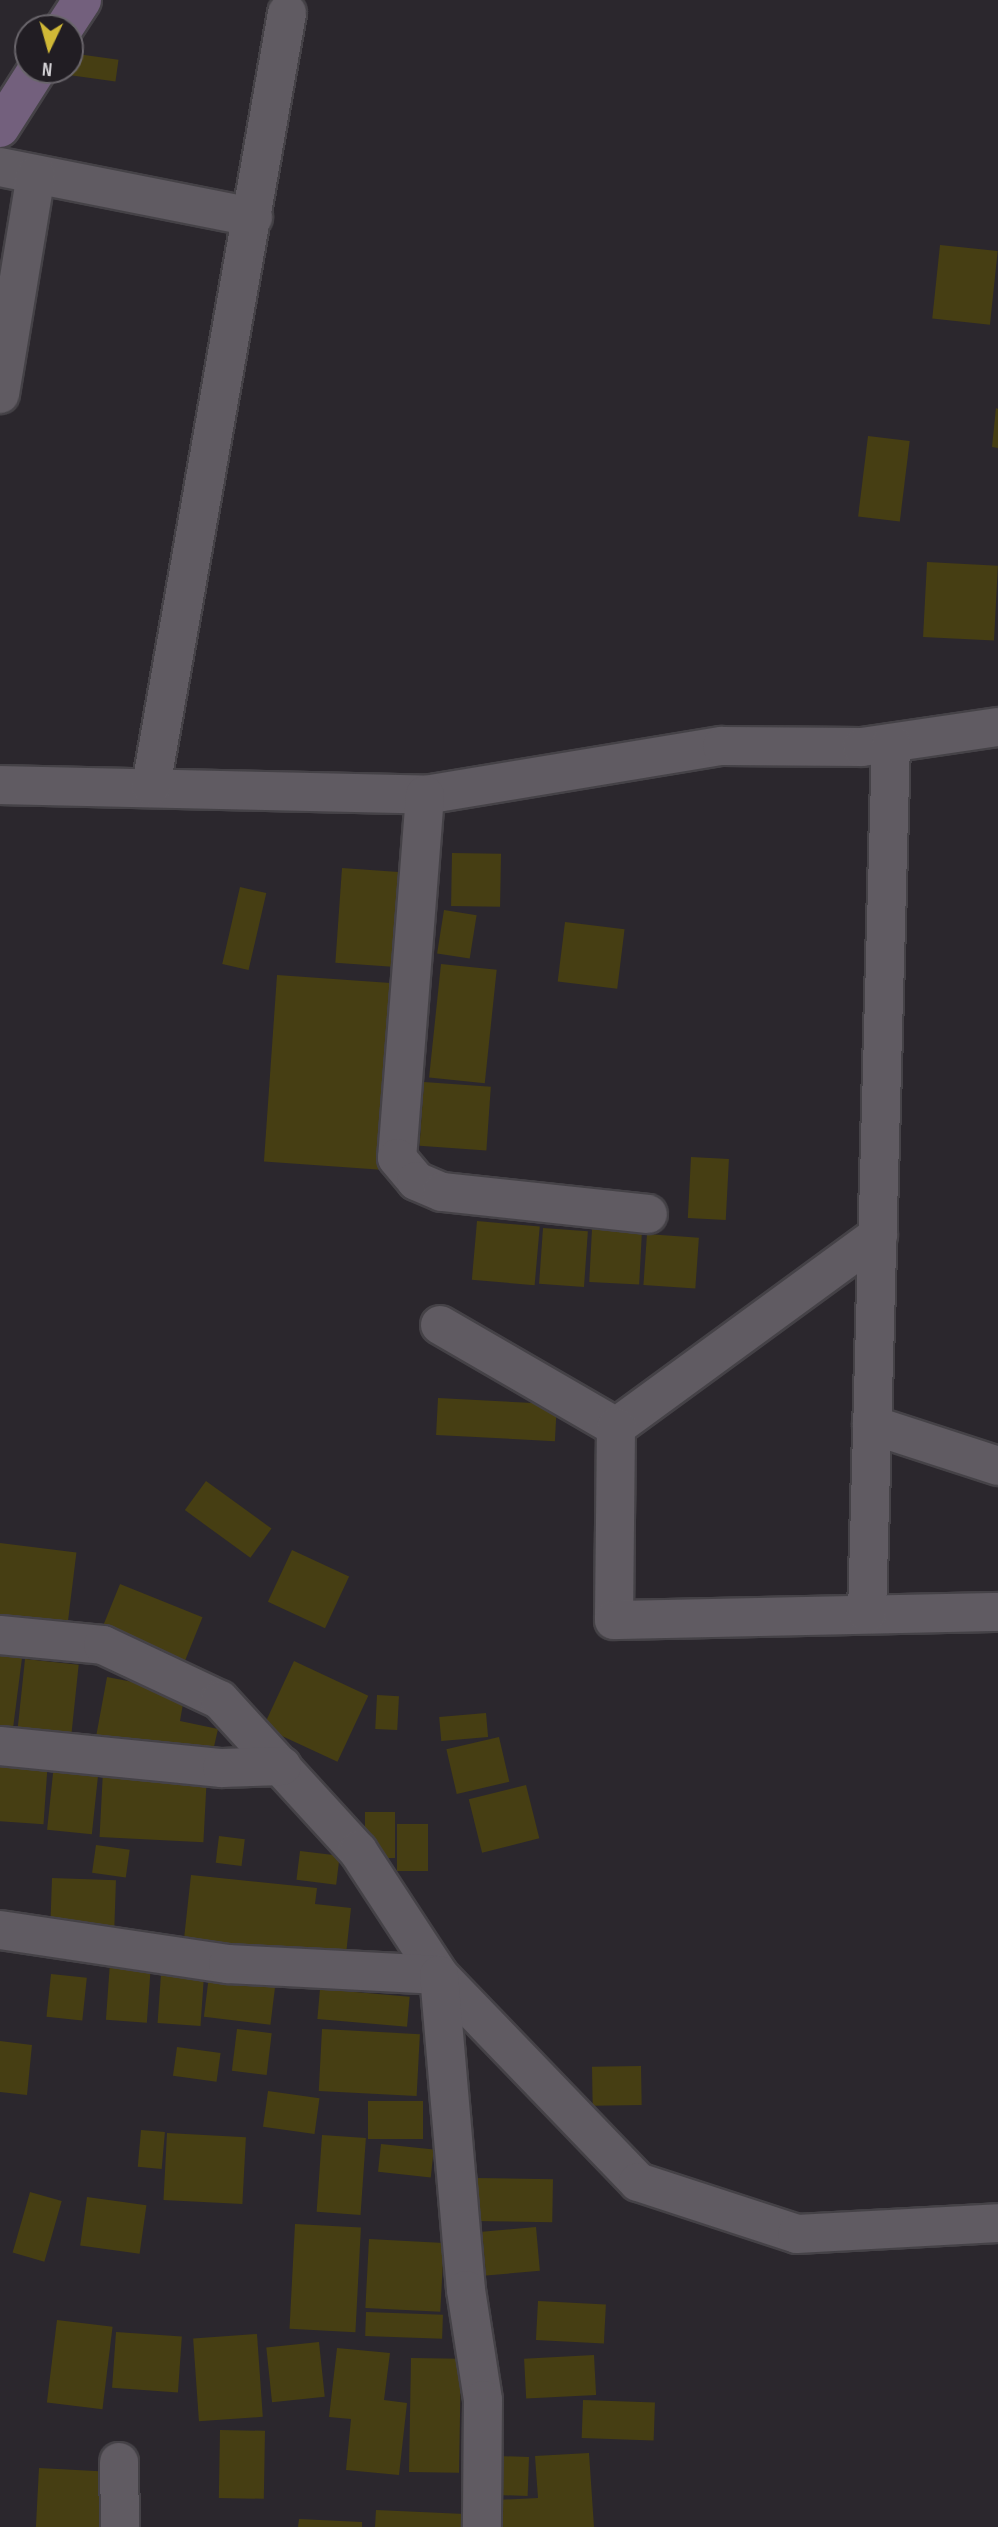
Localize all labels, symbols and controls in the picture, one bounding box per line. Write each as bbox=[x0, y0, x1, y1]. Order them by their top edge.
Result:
north arrow bbox=[14, 14, 84, 84]
text: N bbox=[41, 57, 53, 80]

